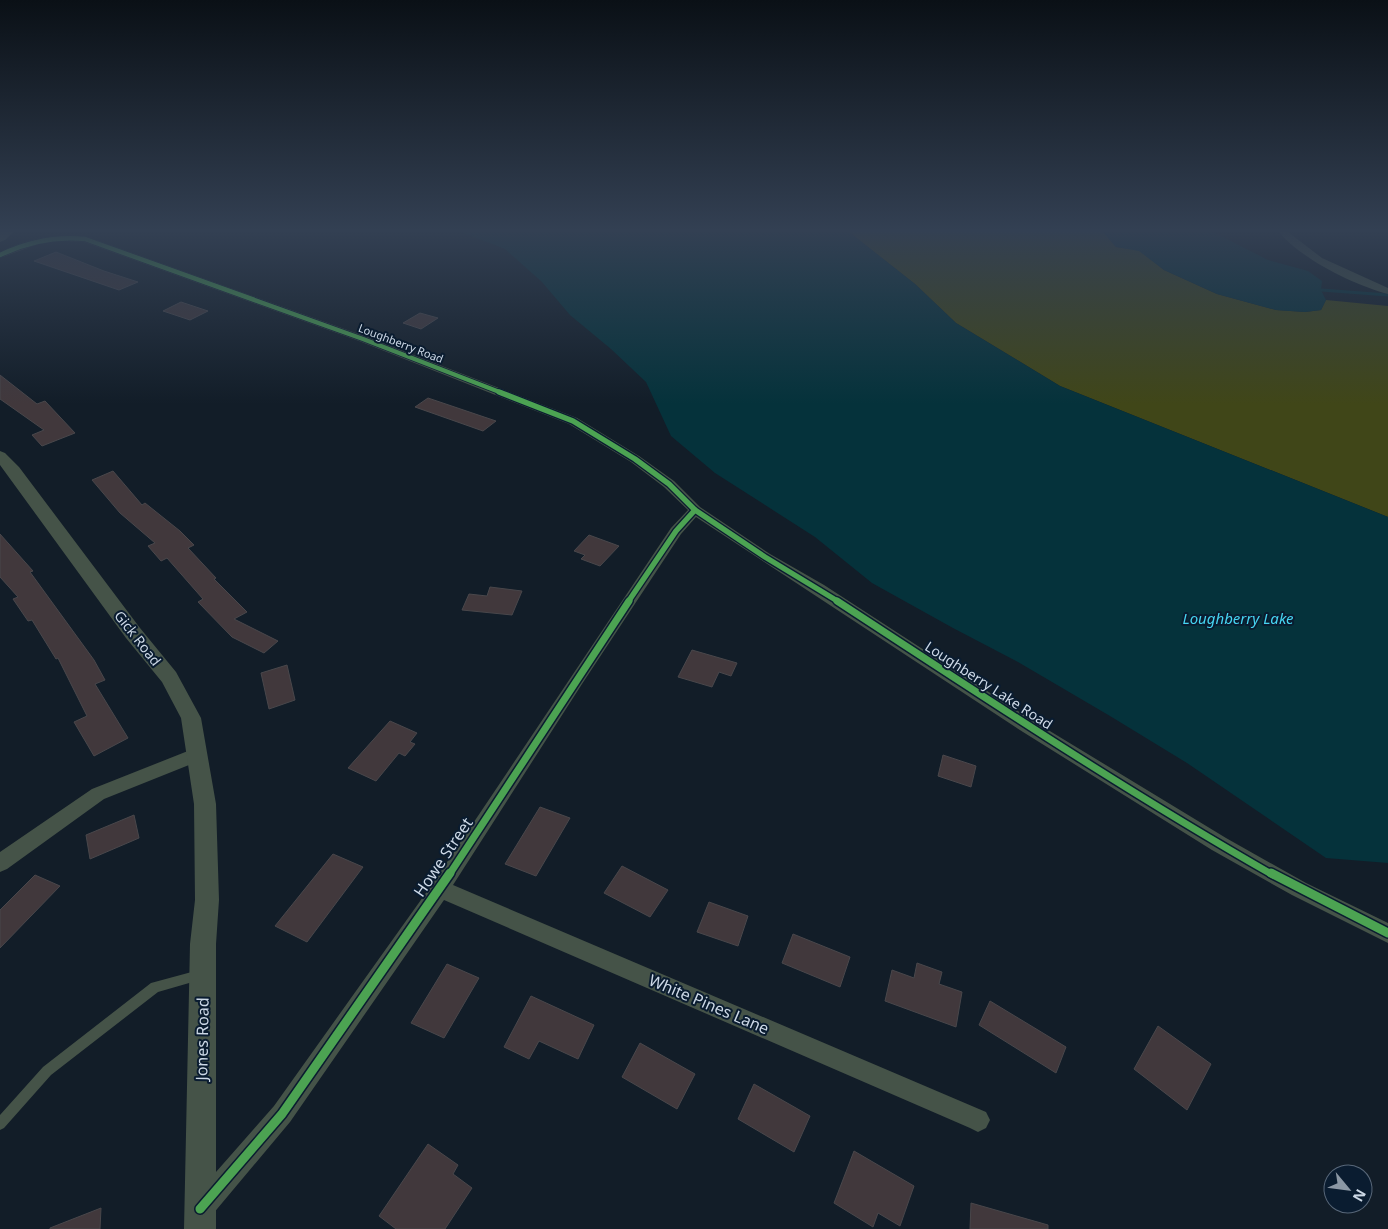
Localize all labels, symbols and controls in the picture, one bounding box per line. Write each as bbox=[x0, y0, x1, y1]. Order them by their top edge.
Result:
street label: Loughberry Road bbox=[356, 320, 446, 366]
street label: Gick Road bbox=[110, 606, 166, 670]
water label: Loughberry Lake bbox=[1183, 608, 1294, 628]
street label: Loughberry Lake Road bbox=[922, 637, 1056, 733]
street label: Howe Street bbox=[408, 813, 478, 901]
street label: White Pines Lane bbox=[645, 969, 773, 1039]
street label: Jones Road bbox=[190, 997, 214, 1083]
north arrow bbox=[1323, 1164, 1373, 1214]
text: N bbox=[1349, 1186, 1371, 1205]

